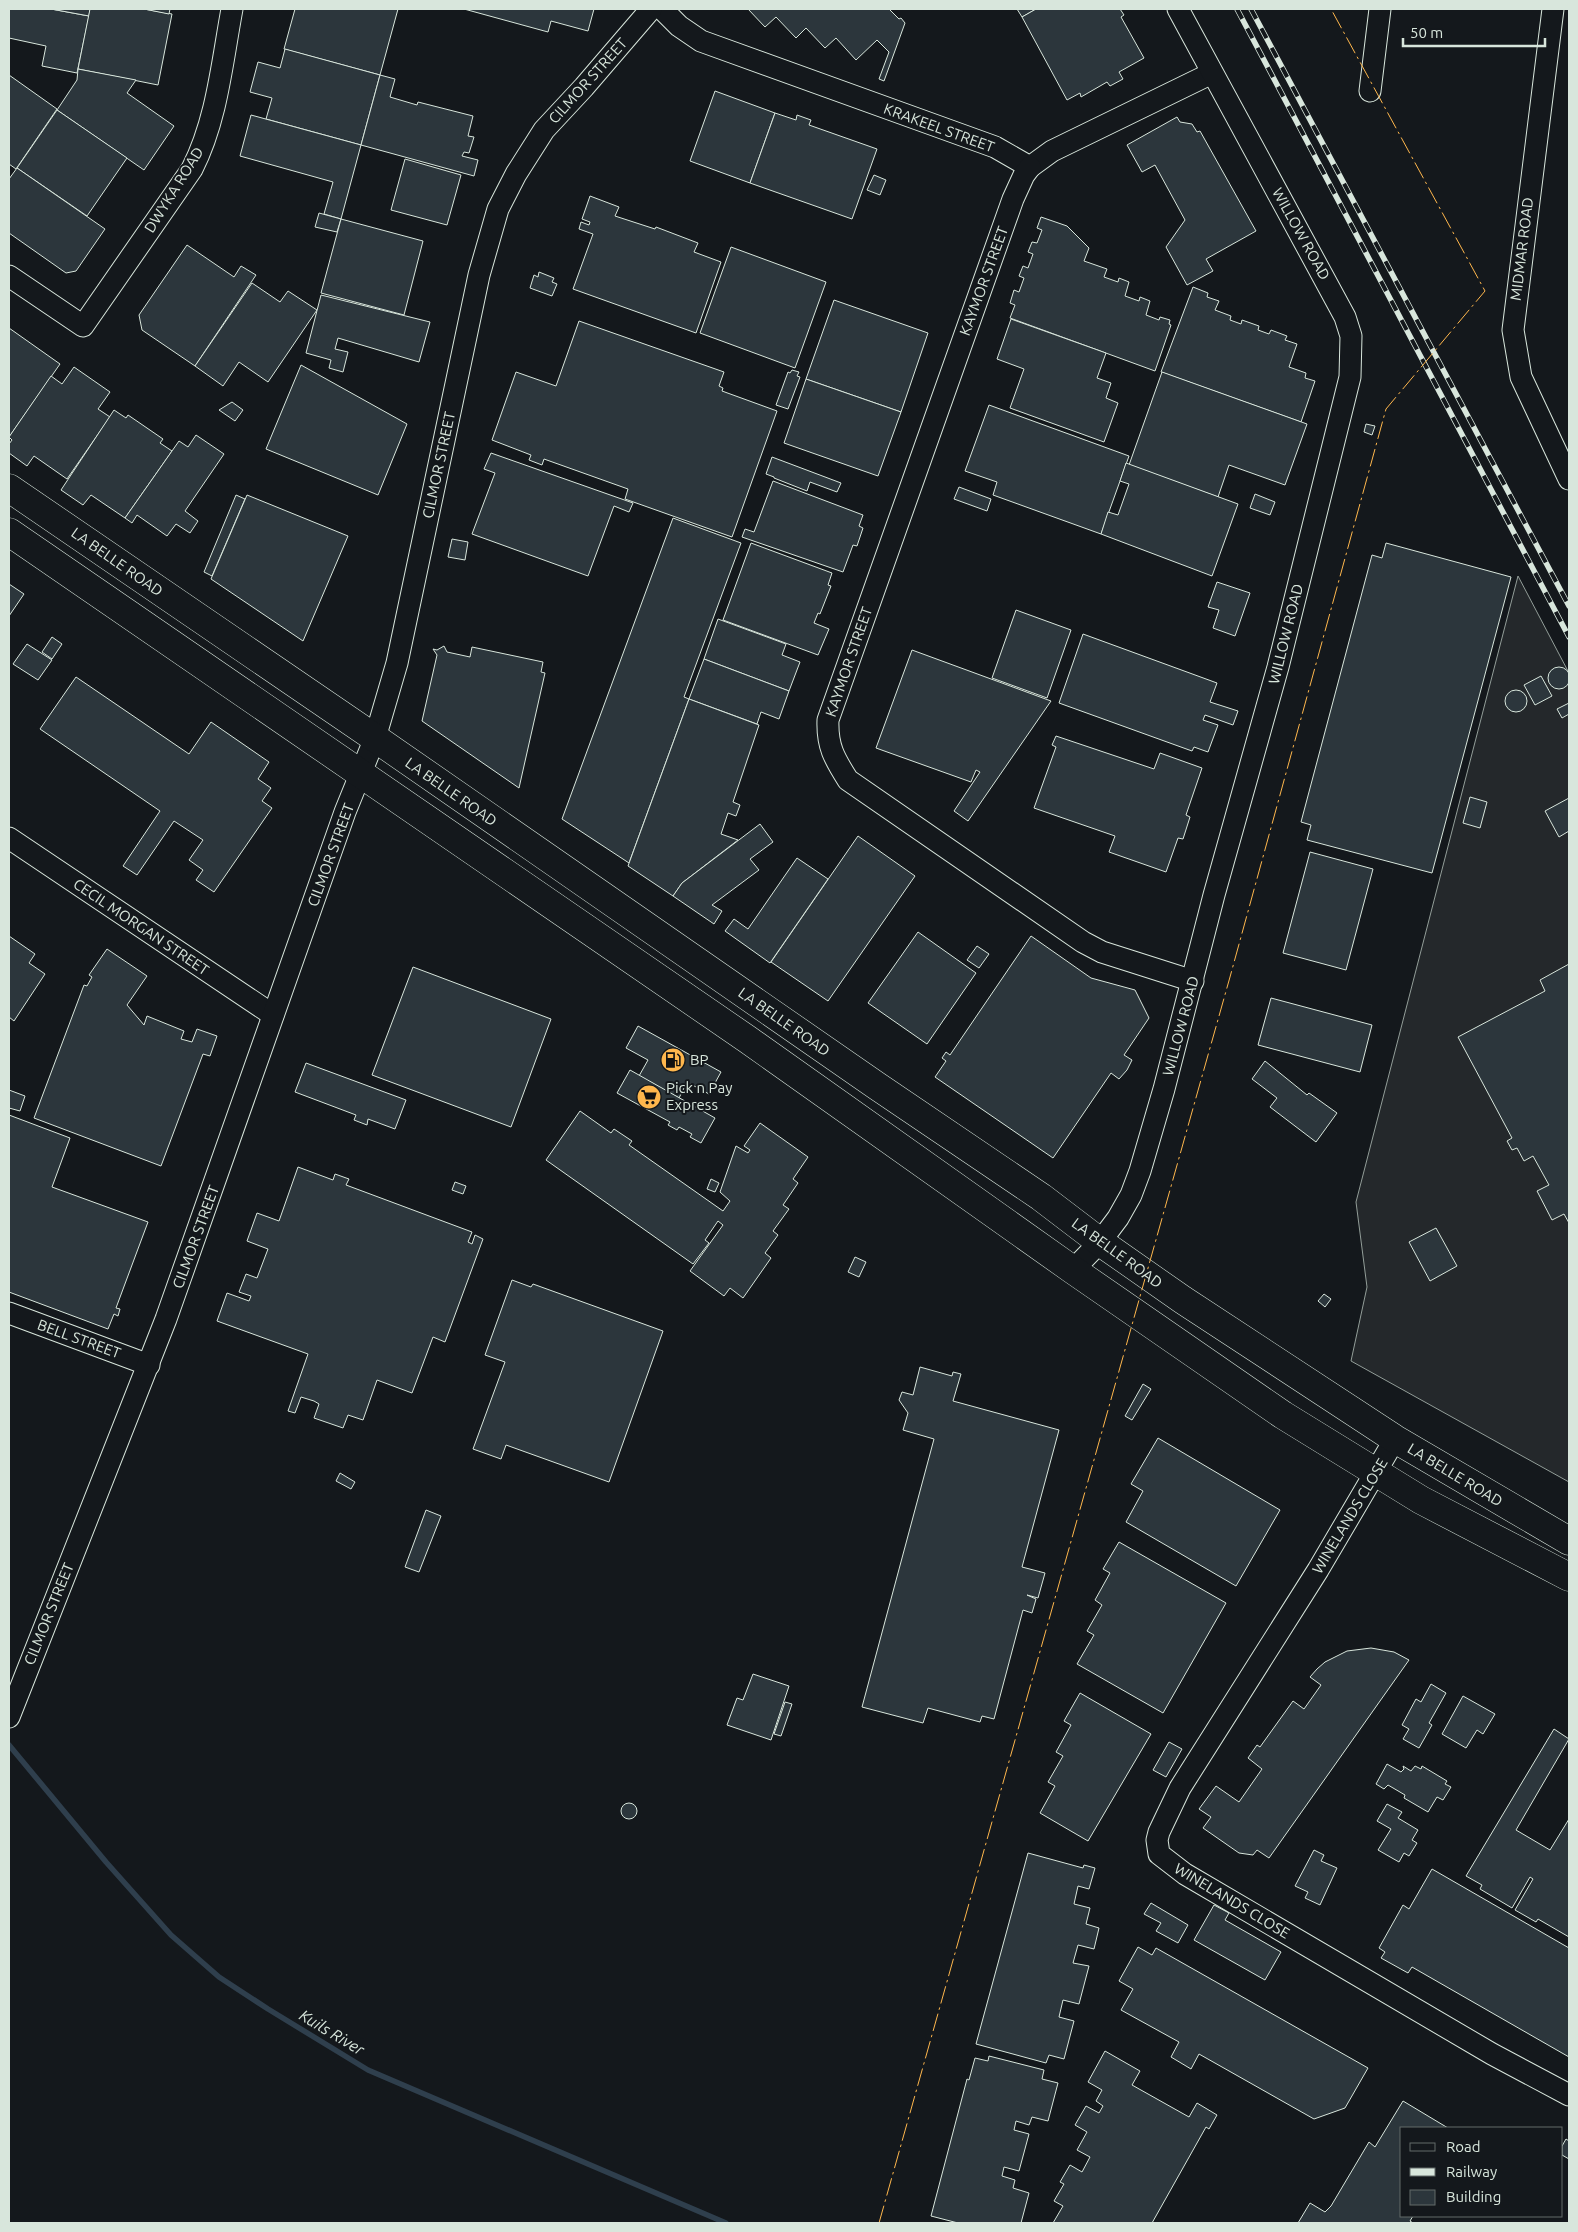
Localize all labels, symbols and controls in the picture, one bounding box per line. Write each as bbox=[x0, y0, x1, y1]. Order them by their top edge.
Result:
scale bar bbox=[1403, 15, 1546, 47]
text: 50 m bbox=[1410, 24, 1443, 41]
street label: CILMOR STREET bbox=[545, 34, 631, 127]
street label: KRAKEEL STREET bbox=[882, 100, 997, 156]
street label: DWYKA ROAD bbox=[141, 144, 207, 236]
street label: WILLOW ROAD bbox=[1269, 185, 1334, 283]
street label: MIDMAR ROAD bbox=[1507, 196, 1536, 302]
street label: KAYMOR STREET bbox=[956, 223, 1011, 338]
street label: CILMOR STREET bbox=[419, 409, 458, 520]
street label: LA BELLE ROAD bbox=[68, 524, 166, 599]
street label: WILLOW ROAD bbox=[1265, 582, 1306, 686]
street label: KAYMOR STREET bbox=[822, 604, 876, 719]
street label: LA BELLE ROAD bbox=[402, 754, 500, 829]
street label: CILMOR STREET bbox=[304, 800, 357, 909]
street label: CECIL MORGAN STREET bbox=[70, 875, 213, 979]
street label: WILLOW ROAD bbox=[1159, 974, 1202, 1078]
street label: LA BELLE ROAD bbox=[735, 984, 833, 1059]
fuel station icon: BP bbox=[660, 1047, 686, 1073]
place label: BP bbox=[690, 1051, 709, 1068]
place label: Pick n Pay Express bbox=[666, 1079, 732, 1113]
supermarket icon: Pick n Pay Express bbox=[636, 1084, 662, 1110]
street label: CILMOR STREET bbox=[169, 1182, 222, 1291]
street label: LA BELLE ROAD bbox=[1069, 1214, 1166, 1291]
street label: BELL STREET bbox=[35, 1316, 124, 1362]
street label: LA BELLE ROAD bbox=[1405, 1440, 1506, 1510]
street label: WINELANDS CLOSE bbox=[1308, 1455, 1391, 1576]
street label: CILMOR STREET bbox=[20, 1560, 77, 1667]
street label: WINELANDS CLOSE bbox=[1172, 1859, 1293, 1942]
water label: Kuils River bbox=[296, 2006, 368, 2059]
legend bbox=[1400, 2127, 1563, 2217]
text: Road bbox=[1446, 2138, 1481, 2155]
text: Railway bbox=[1446, 2163, 1497, 2180]
text: Building bbox=[1446, 2188, 1501, 2205]

